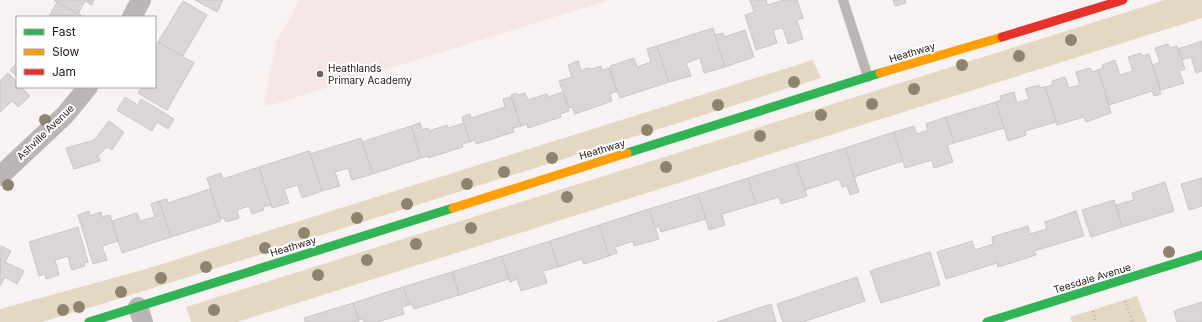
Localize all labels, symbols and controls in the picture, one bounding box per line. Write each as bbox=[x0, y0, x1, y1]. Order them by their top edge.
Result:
legend bbox=[16, 16, 156, 88]
text: Fast bbox=[52, 24, 76, 39]
street label: Heathway bbox=[888, 39, 937, 65]
text: Slow bbox=[52, 44, 80, 59]
place label: Heathlands Primary Academy bbox=[328, 62, 412, 86]
text: Jam bbox=[52, 64, 76, 79]
marker: Heathlands Primary Academy bbox=[315, 69, 325, 79]
street label: Ashville Avenue bbox=[14, 102, 76, 162]
street label: Heathway bbox=[578, 136, 627, 162]
street label: Heathway bbox=[269, 233, 318, 259]
street label: Teesdale Avenue bbox=[1052, 260, 1132, 296]

